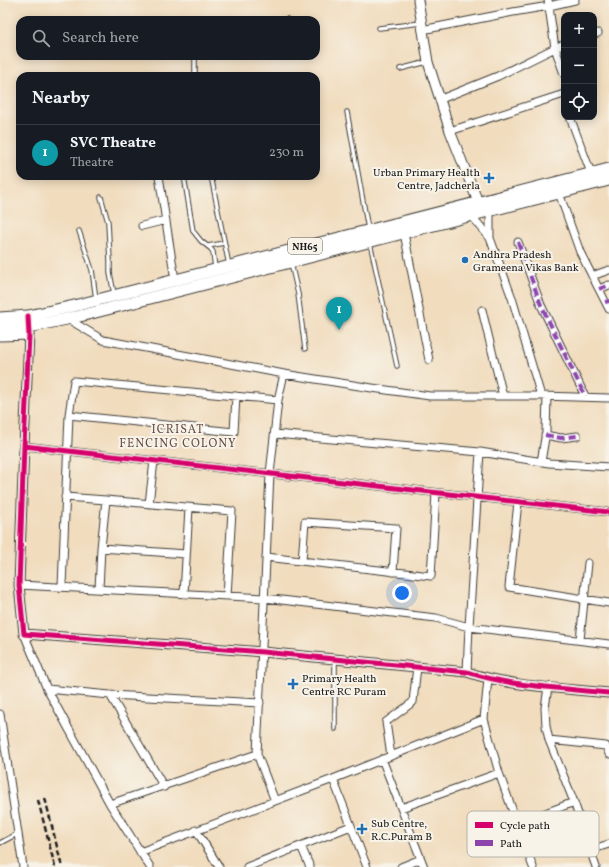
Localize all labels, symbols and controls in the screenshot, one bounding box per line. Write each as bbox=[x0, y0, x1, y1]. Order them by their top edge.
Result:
map controls bbox=[561, 12, 597, 120]
button: + bbox=[561, 12, 597, 48]
search box bbox=[16, 16, 320, 60]
icon: search bbox=[30, 27, 52, 49]
text: Search here bbox=[62, 28, 139, 49]
button: − bbox=[561, 48, 597, 84]
button: locate bbox=[561, 84, 597, 120]
text: Nearby bbox=[32, 87, 90, 110]
text: SVC Theatre bbox=[70, 133, 156, 154]
text: 1 bbox=[42, 144, 48, 162]
text: 230 m bbox=[269, 144, 304, 162]
text: Theatre bbox=[70, 154, 114, 172]
place label: Urban Primary Health Centre, Jadcherla bbox=[373, 166, 481, 194]
marker: Urban Primary Health Centre, Jadcherla bbox=[483, 172, 495, 184]
road number: NH65 bbox=[288, 238, 322, 254]
place label: Andhra Pradesh Grameena Vikas Bank bbox=[473, 248, 579, 276]
marker: Andhra Pradesh Grameena Vikas Bank bbox=[460, 255, 470, 265]
pin: 1 bbox=[326, 297, 352, 330]
district label: ICRISAT FENCING COLONY bbox=[119, 422, 237, 452]
your location bbox=[392, 583, 412, 603]
place label: Primary Health Centre RC Puram bbox=[302, 672, 386, 700]
marker: Primary Health Centre RC Puram bbox=[287, 678, 299, 690]
legend bbox=[467, 811, 599, 857]
place label: Sub Centre, R.C.Puram B bbox=[371, 817, 432, 845]
text: Cycle path bbox=[500, 819, 550, 834]
marker: Sub Centre, R.C.Puram B bbox=[356, 823, 368, 835]
text: Path bbox=[500, 837, 523, 852]

